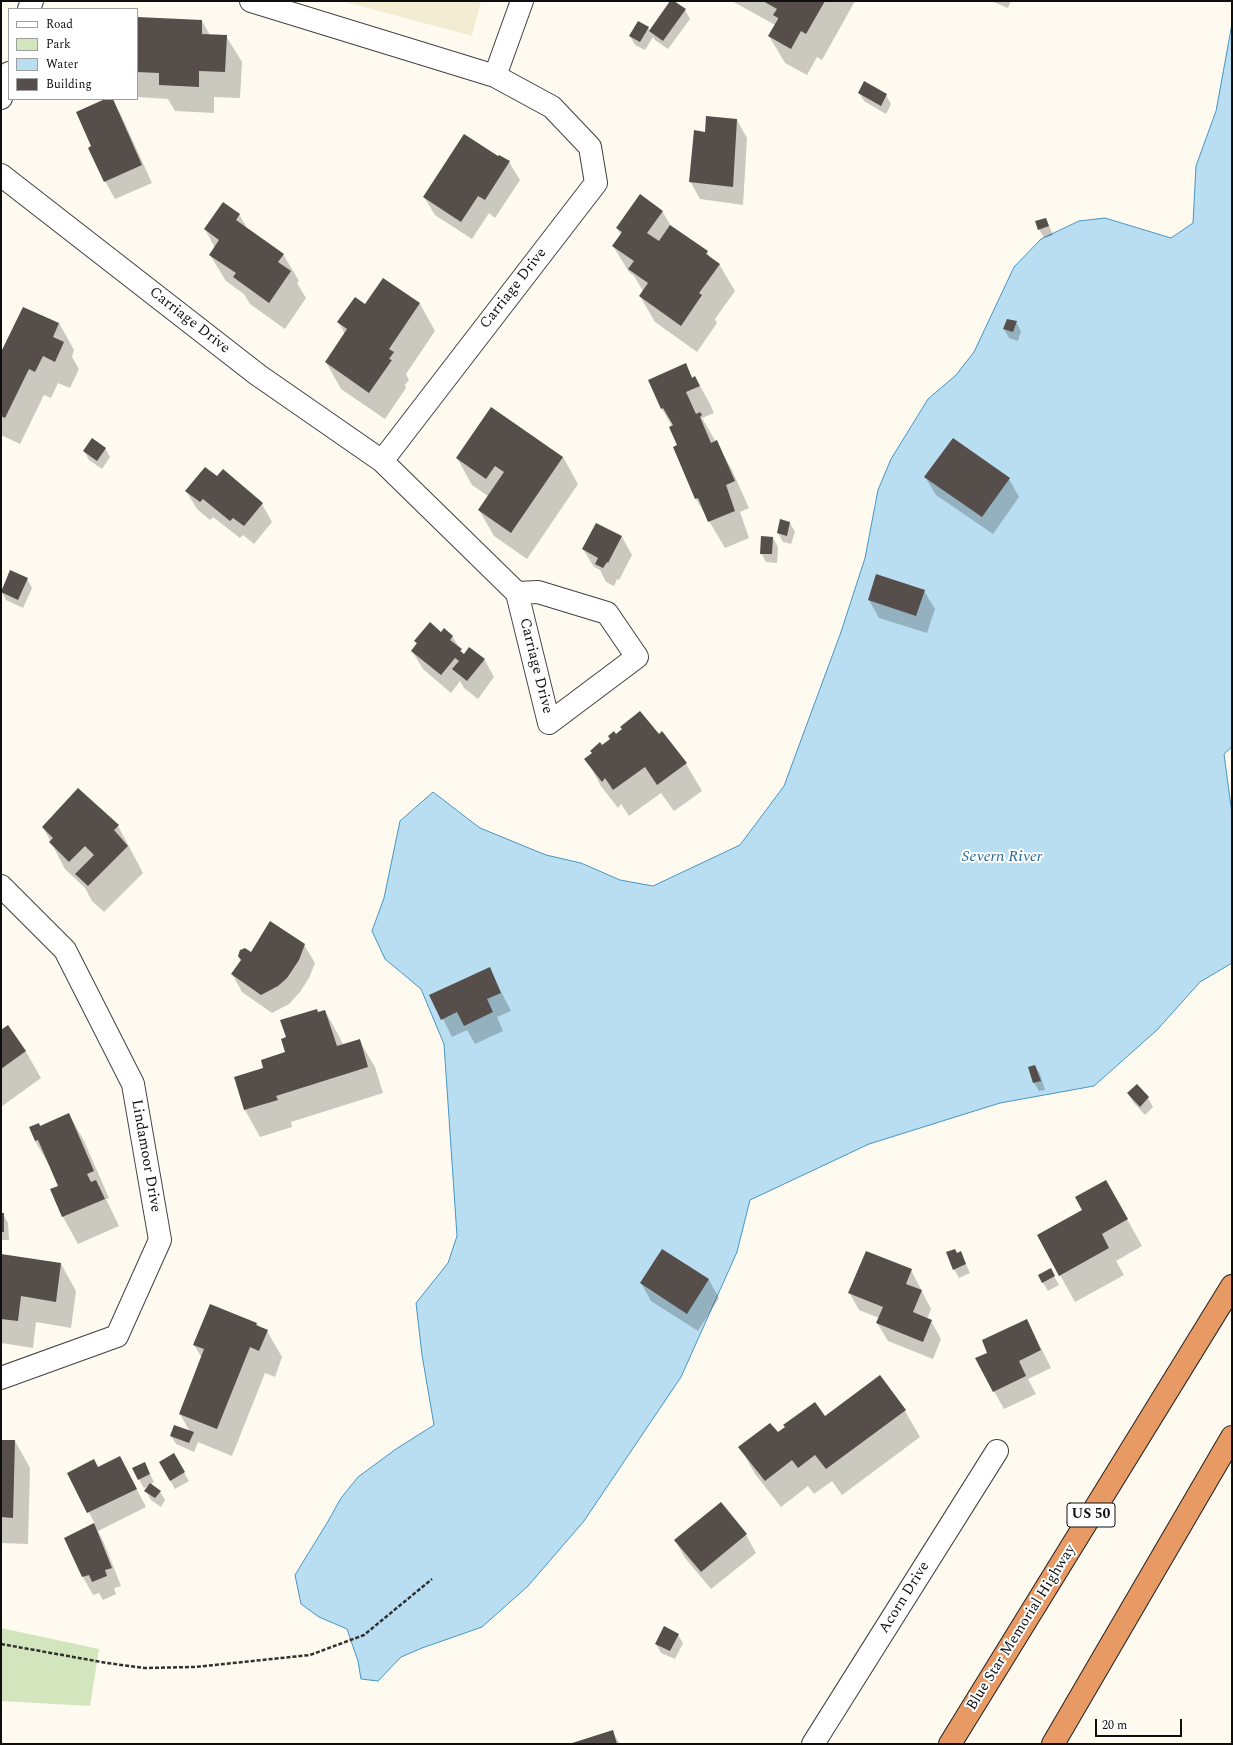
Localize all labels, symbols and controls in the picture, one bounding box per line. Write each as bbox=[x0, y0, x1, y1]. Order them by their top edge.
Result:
legend bbox=[8, 8, 138, 100]
text: Road bbox=[46, 15, 73, 34]
text: Park bbox=[46, 35, 71, 54]
text: Water bbox=[46, 55, 78, 74]
text: Building bbox=[46, 75, 92, 94]
street label: Carriage Drive bbox=[477, 245, 551, 333]
street label: Carriage Drive bbox=[145, 284, 233, 358]
street label: Carriage Drive bbox=[514, 616, 556, 716]
water label: Severn River bbox=[962, 848, 1042, 868]
street label: Lindamoor Drive bbox=[126, 1098, 164, 1214]
road number: US 50 bbox=[1067, 1503, 1115, 1527]
street label: Blue Star Memorial Highway bbox=[964, 1542, 1080, 1714]
street label: Acorn Drive bbox=[876, 1559, 934, 1637]
scale bar bbox=[1097, 1711, 1184, 1737]
text: 20 m bbox=[1102, 1716, 1127, 1735]

